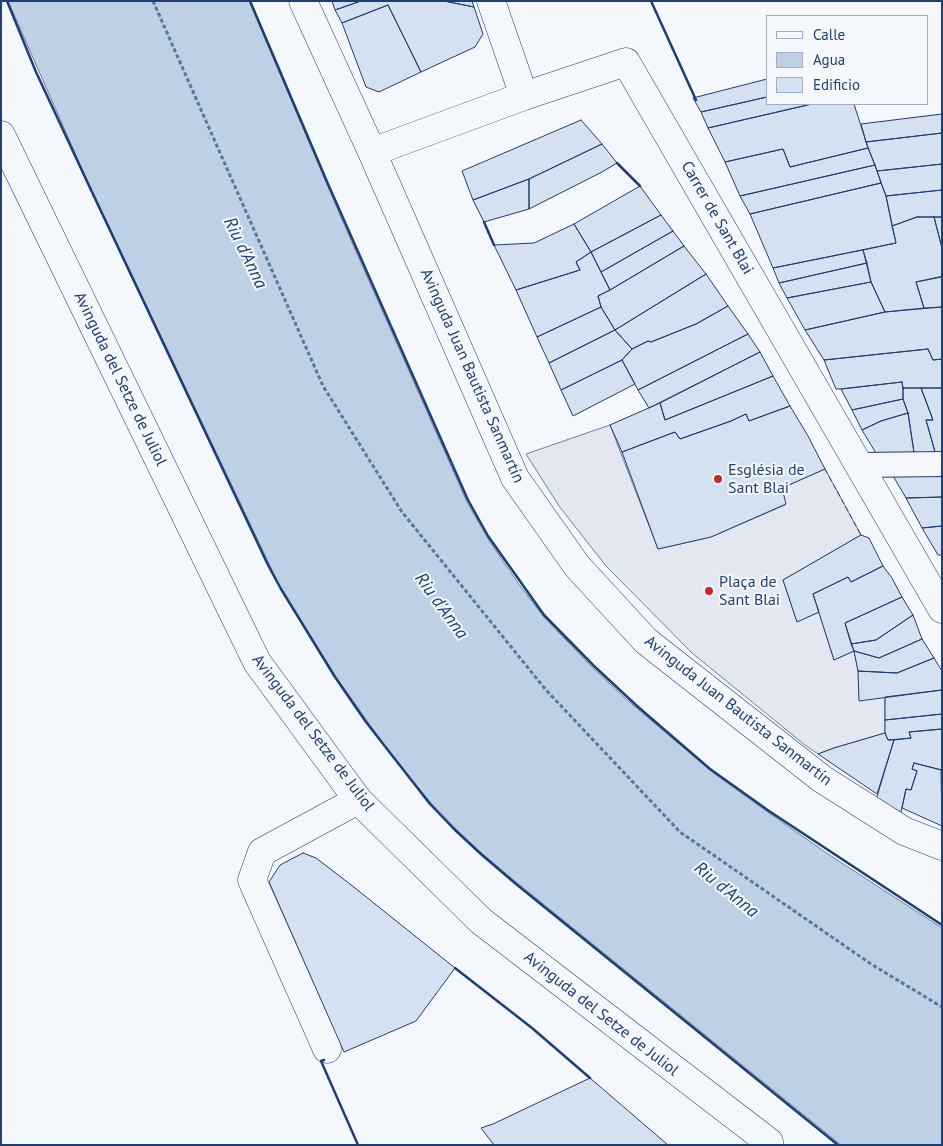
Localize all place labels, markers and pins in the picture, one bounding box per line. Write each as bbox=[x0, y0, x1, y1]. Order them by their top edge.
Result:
place label: Església de Sant Blai bbox=[728, 460, 805, 498]
marker: Església de Sant Blai bbox=[712, 473, 724, 485]
place label: Plaça de Sant Blai bbox=[719, 572, 780, 610]
marker: Plaça de Sant Blai bbox=[703, 585, 715, 597]

